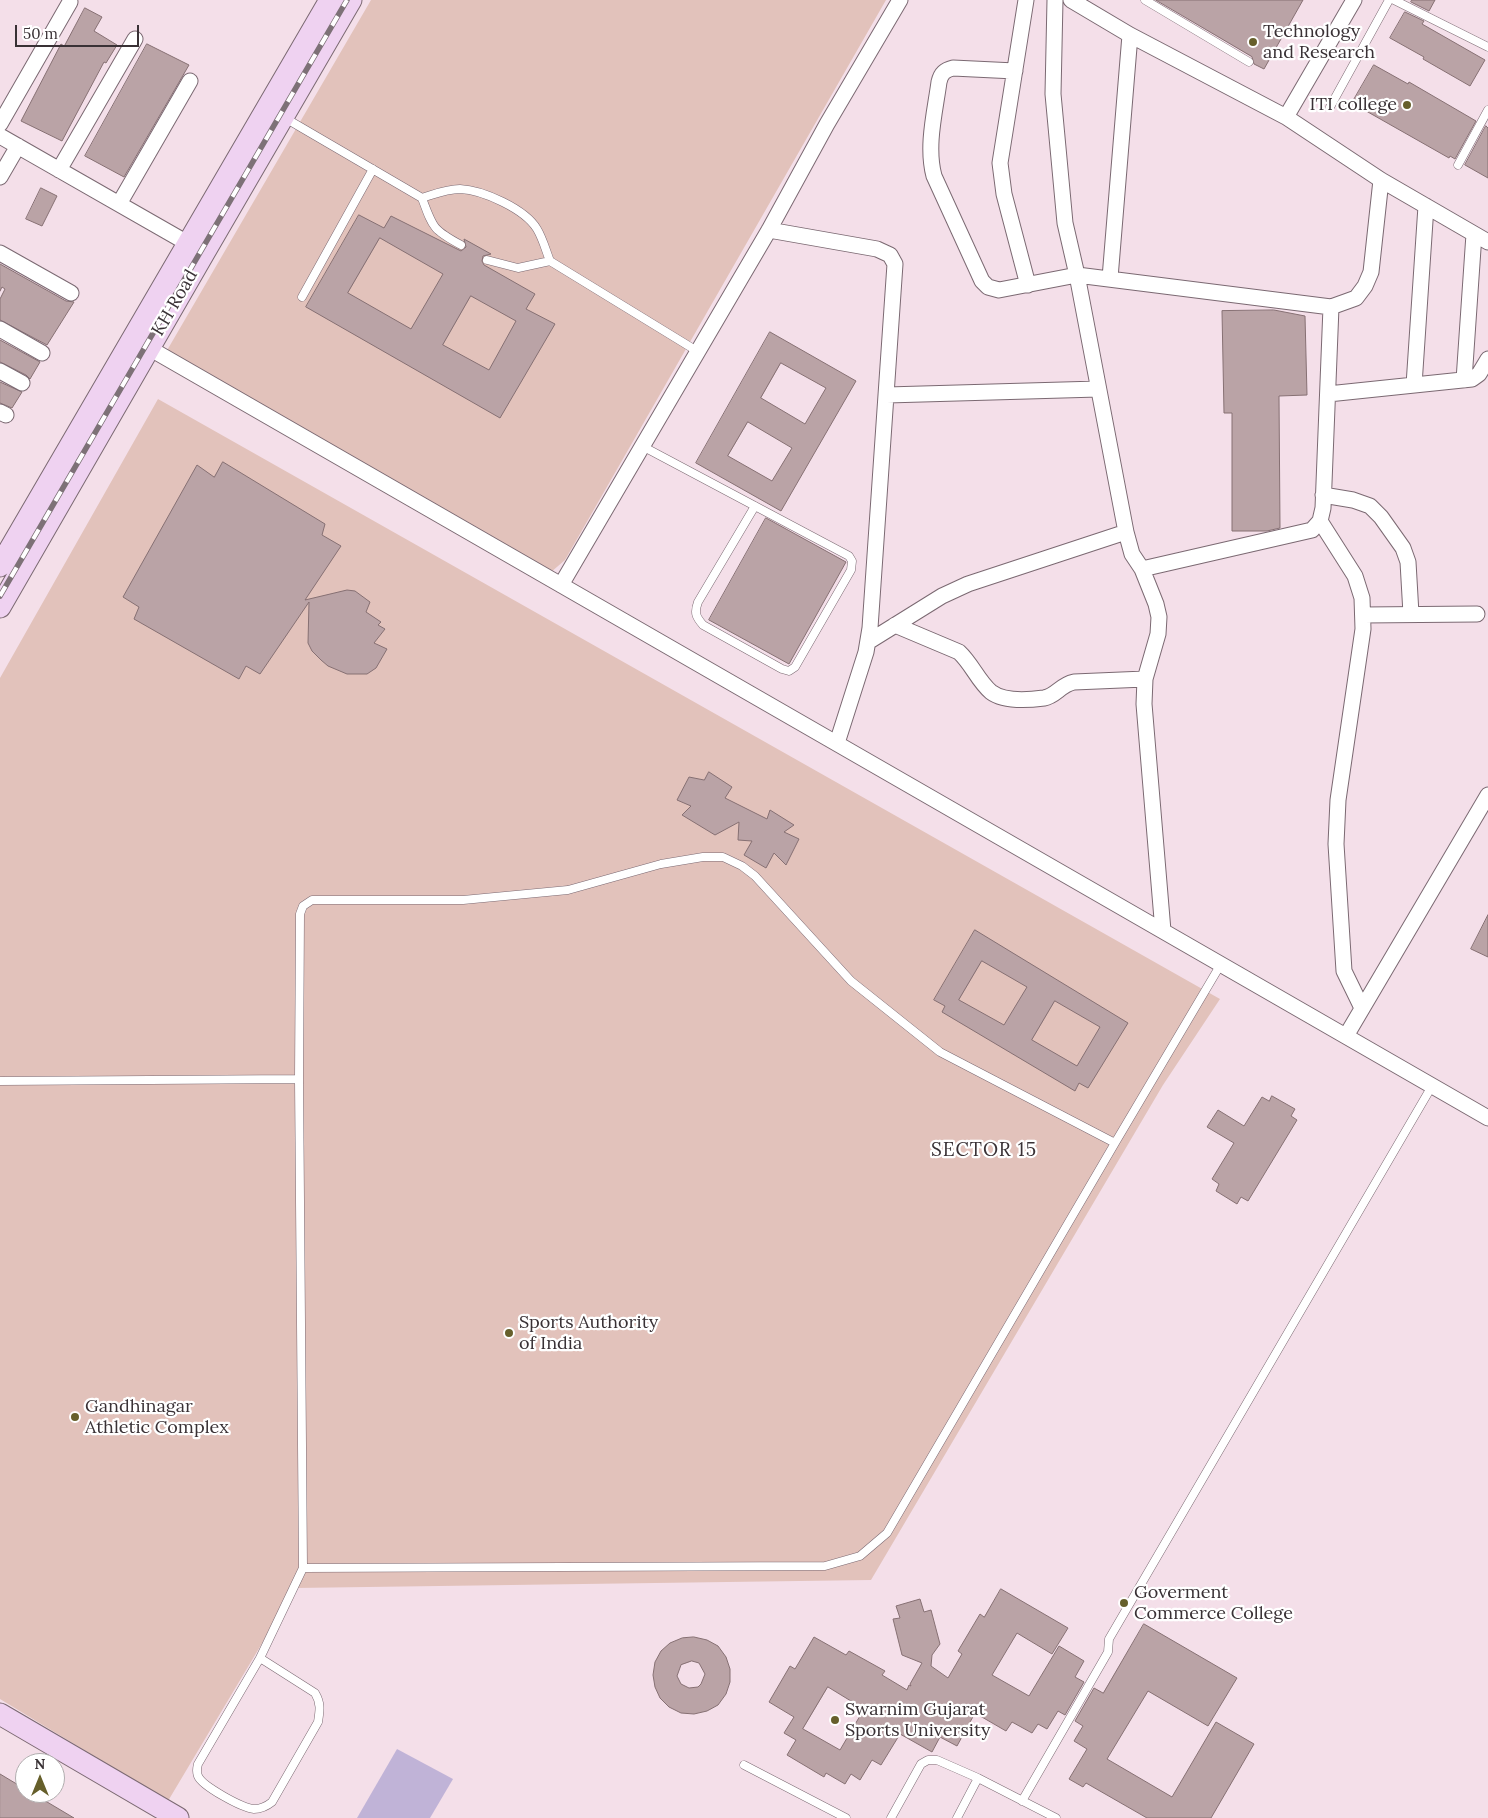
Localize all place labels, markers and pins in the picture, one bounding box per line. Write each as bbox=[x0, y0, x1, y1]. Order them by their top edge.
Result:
place label: Technology and Research bbox=[1263, 21, 1375, 64]
marker: Technology and Research bbox=[1247, 36, 1259, 48]
place label: ITI college bbox=[1310, 94, 1397, 116]
marker: ITI college bbox=[1401, 99, 1413, 111]
place label: Sports Authority of India bbox=[519, 1312, 658, 1355]
marker: Sports Authority of India bbox=[503, 1327, 515, 1339]
place label: Gandhinagar Athletic Complex bbox=[85, 1396, 229, 1438]
marker: Gandhinagar Athletic Complex bbox=[69, 1411, 81, 1423]
place label: Goverment Commerce College bbox=[1134, 1582, 1293, 1625]
marker: Goverment Commerce College bbox=[1118, 1597, 1130, 1609]
place label: Swarnim Gujarat Sports University bbox=[845, 1699, 991, 1742]
marker: Swarnim Gujarat Sports University bbox=[829, 1714, 841, 1726]

